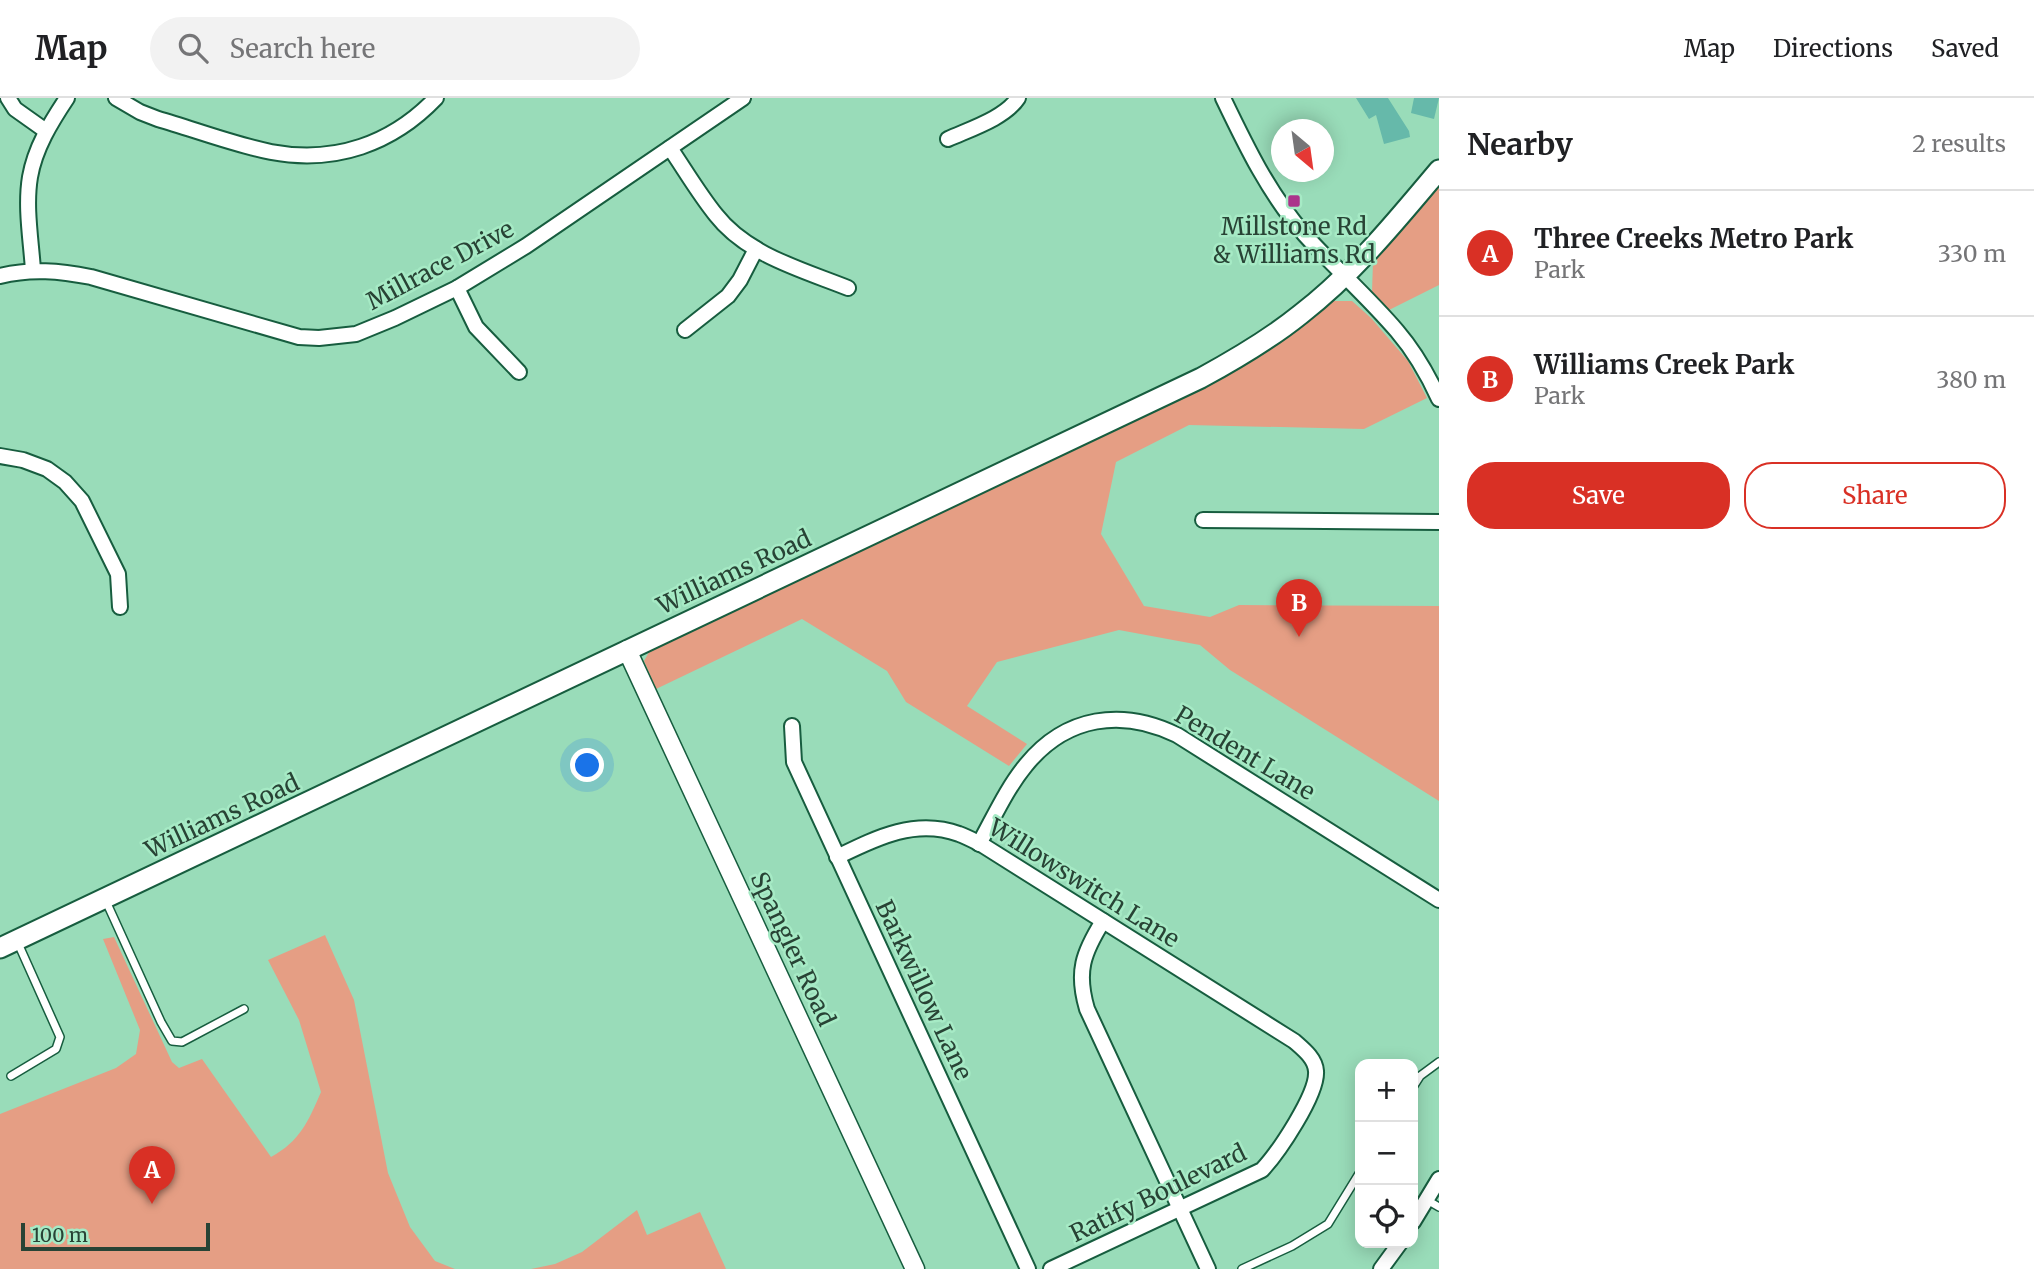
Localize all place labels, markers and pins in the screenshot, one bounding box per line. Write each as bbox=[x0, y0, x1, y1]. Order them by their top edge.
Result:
marker: Millstone Rd & Williams Rd bbox=[1286, 193, 1302, 209]
place label: Millstone Rd & Williams Rd bbox=[1212, 211, 1376, 270]
pin: B bbox=[1276, 579, 1322, 637]
pin: A bbox=[129, 1146, 175, 1204]

